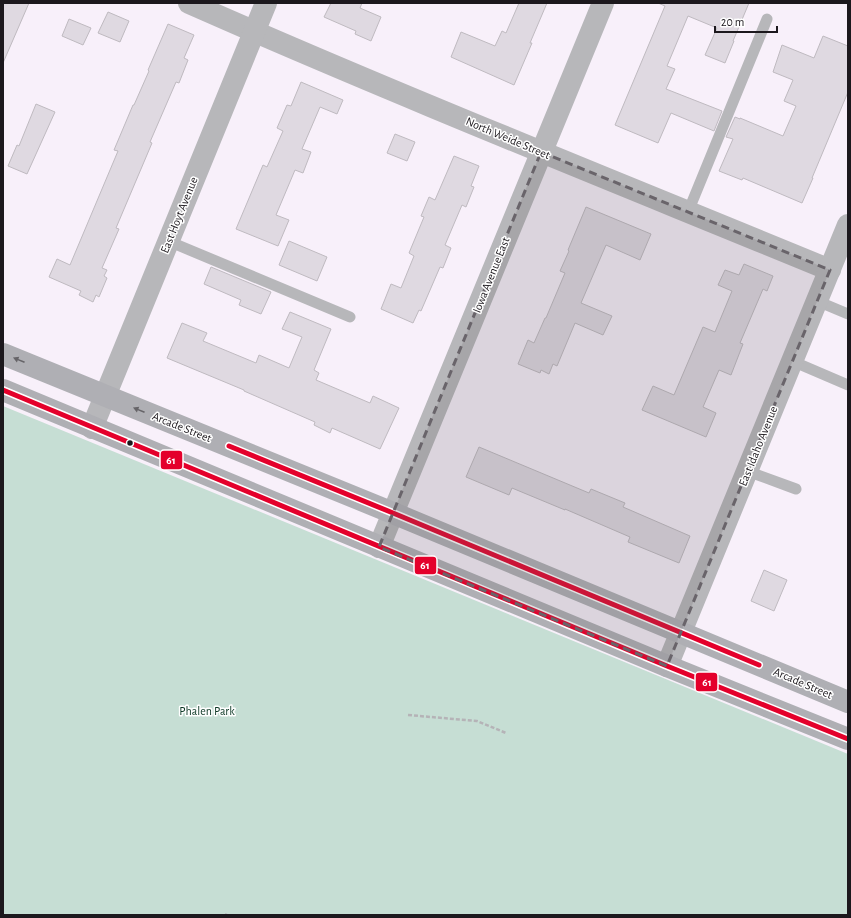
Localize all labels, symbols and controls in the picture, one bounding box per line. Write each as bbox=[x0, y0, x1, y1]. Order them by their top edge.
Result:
scale bar bbox=[715, 8, 777, 34]
text: 20 m bbox=[721, 16, 744, 28]
street label: North Weide Street bbox=[464, 115, 552, 161]
street label: East Hoyt Avenue bbox=[158, 175, 201, 255]
street label: Iowa Avenue East bbox=[470, 235, 512, 315]
one-way arrow bbox=[12, 357, 24, 363]
street label: East Idaho Avenue bbox=[736, 404, 780, 488]
one-way arrow bbox=[133, 406, 145, 412]
street label: Arcade Street bbox=[151, 410, 213, 444]
unlabelled marker bbox=[125, 438, 135, 448]
line badge: 61 bbox=[160, 450, 183, 470]
text: 61 bbox=[166, 455, 176, 466]
line badge: 61 bbox=[414, 556, 437, 575]
text: 61 bbox=[420, 560, 430, 571]
street label: Arcade Street bbox=[772, 665, 834, 701]
line badge: 61 bbox=[695, 672, 718, 692]
text: 61 bbox=[702, 677, 712, 688]
park label: Phalen Park bbox=[179, 705, 235, 717]

